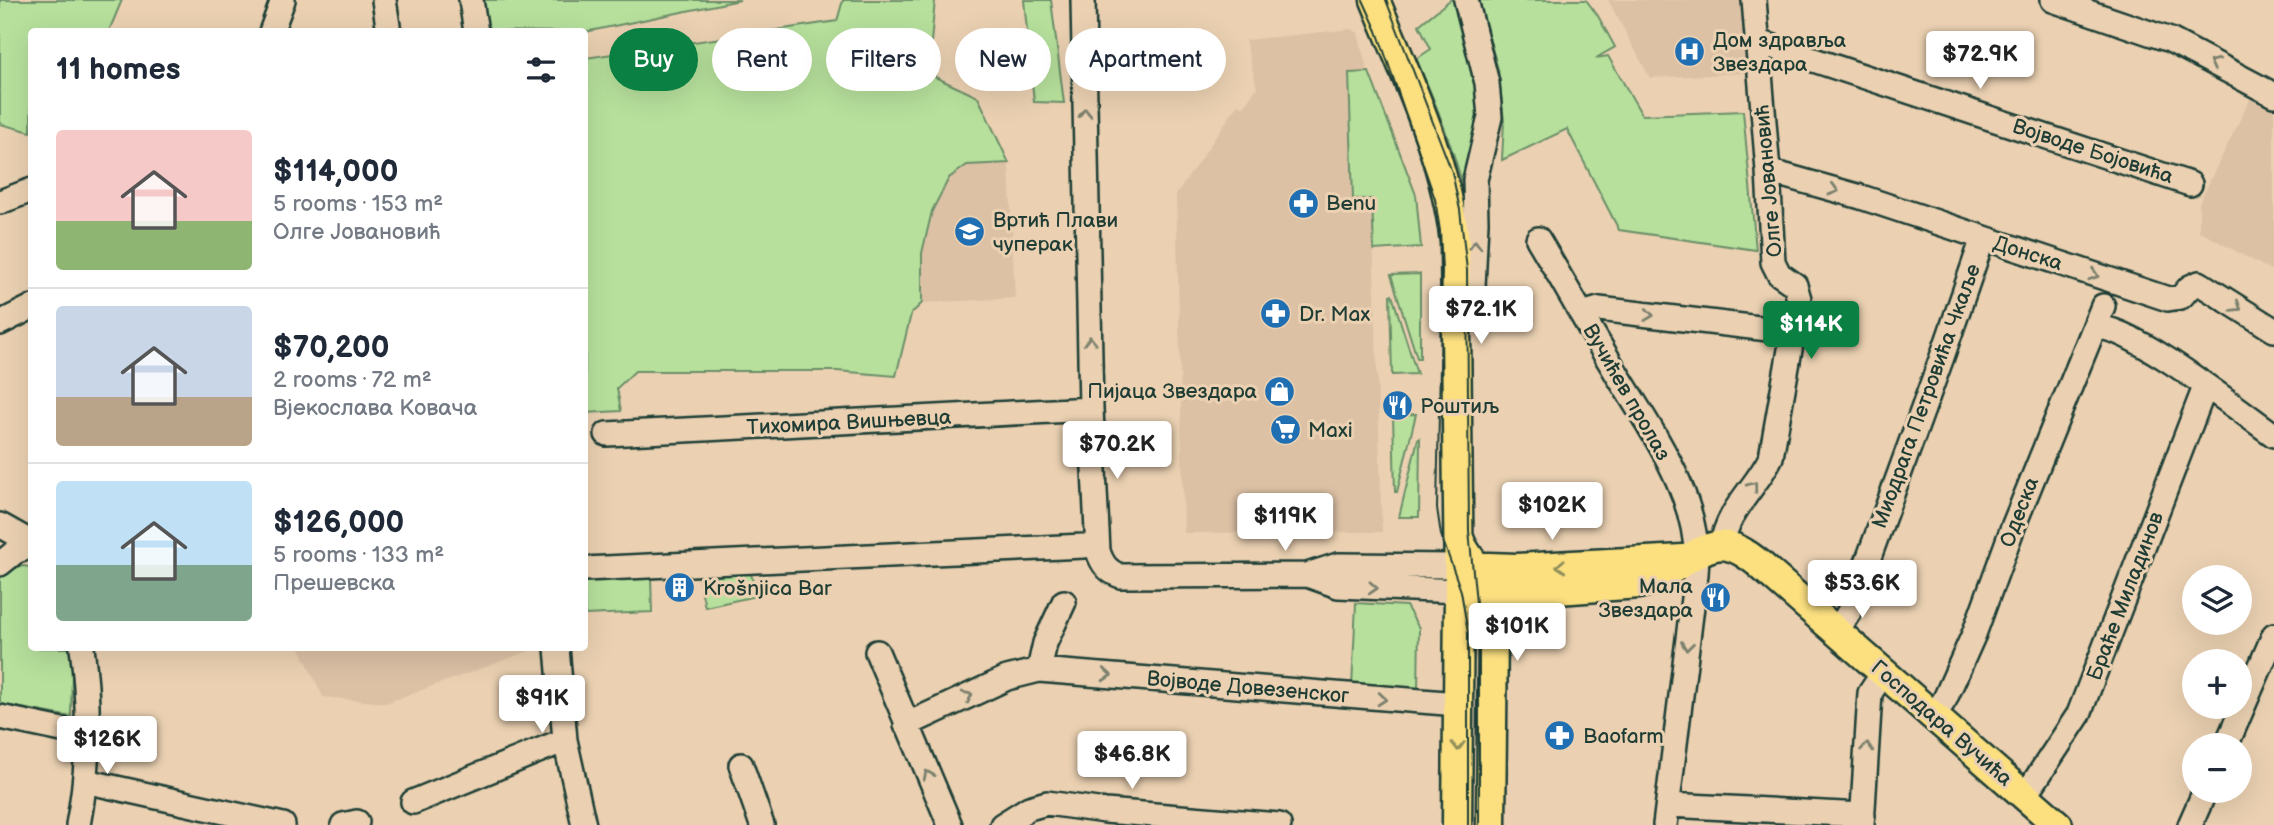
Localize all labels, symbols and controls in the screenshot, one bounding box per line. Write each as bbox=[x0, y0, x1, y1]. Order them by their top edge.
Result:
chip: Buy bbox=[609, 28, 698, 91]
chip: Rent bbox=[712, 28, 812, 91]
chip: Filters bbox=[826, 28, 941, 91]
chip: New bbox=[955, 28, 1051, 91]
chip: Apartment bbox=[1065, 28, 1226, 91]
place label: Дом здравља Звездара bbox=[1713, 28, 1847, 77]
pin: $72.9K bbox=[1923, 32, 2037, 91]
hospital icon: Дом здравља Звездара bbox=[1673, 35, 1707, 69]
text: $72.9K bbox=[1942, 40, 2018, 68]
icon: filters bbox=[522, 51, 560, 89]
text: 11 homes bbox=[56, 52, 180, 88]
one-way arrow bbox=[2209, 57, 2221, 71]
street label: Олге Јовановић bbox=[1749, 104, 1788, 258]
one-way arrow bbox=[1078, 108, 1093, 119]
street label: Војводе Бојовића bbox=[2009, 114, 2177, 189]
text: $114,000 bbox=[273, 154, 398, 190]
icon: home bbox=[112, 158, 196, 242]
one-way arrow bbox=[1827, 181, 1839, 196]
pharmacy icon: Benu bbox=[1286, 186, 1320, 220]
text: 5 rooms · 153 m² bbox=[273, 190, 443, 218]
place label: Benu bbox=[1326, 191, 1376, 216]
place label: Вртић Плави чуперак bbox=[993, 208, 1118, 257]
school or university icon: Вртић Плави чуперак bbox=[953, 215, 987, 249]
text: Олге Јовановић bbox=[273, 218, 440, 246]
street label: Донска bbox=[1990, 231, 2066, 277]
one-way arrow bbox=[1468, 240, 1483, 251]
street label: Миодрага Петровића Чкаље bbox=[1867, 260, 1986, 532]
one-way arrow bbox=[2087, 267, 2100, 281]
pin: $72.1K bbox=[1424, 286, 1538, 346]
text: $72.1K bbox=[1445, 295, 1517, 323]
pharmacy icon: Dr. Max bbox=[1259, 297, 1293, 331]
one-way arrow bbox=[2229, 298, 2242, 311]
place label: Dr. Max bbox=[1299, 302, 1370, 327]
pin: $114K bbox=[1762, 302, 1860, 361]
one-way arrow bbox=[1643, 307, 1655, 322]
text: $114K bbox=[1779, 310, 1843, 338]
street label: Вучићев пролаз bbox=[1577, 319, 1676, 465]
text: $70,200 bbox=[273, 330, 390, 366]
icon: home bbox=[112, 334, 196, 418]
one-way arrow bbox=[1082, 335, 1098, 346]
text: 2 rooms · 72 m² bbox=[273, 366, 432, 394]
shop icon: Пијаца Звездара bbox=[1263, 374, 1297, 408]
place label: Пијаца Звездара bbox=[1087, 379, 1258, 404]
restaurant icon: Роштиљ bbox=[1380, 389, 1414, 423]
text: Вјекослава Ковача bbox=[273, 394, 477, 422]
place label: Роштиљ bbox=[1420, 394, 1500, 419]
street label: Тихомира Вишњевца bbox=[746, 405, 953, 440]
supermarket icon: Maxi bbox=[1268, 413, 1302, 447]
place label: Maxi bbox=[1308, 418, 1353, 443]
pin: $70.2K bbox=[1060, 421, 1174, 481]
text: $70.2K bbox=[1079, 430, 1155, 458]
street label: Одеска bbox=[1995, 473, 2044, 551]
one-way arrow bbox=[1745, 481, 1758, 494]
pin: $102K bbox=[1503, 482, 1601, 542]
text: $102K bbox=[1518, 491, 1586, 519]
pin: $119K bbox=[1236, 494, 1334, 553]
text: $119K bbox=[1253, 502, 1317, 530]
text: $126,000 bbox=[273, 505, 404, 541]
street label: Браће Миладинов bbox=[2082, 508, 2169, 684]
icon: home bbox=[112, 509, 196, 593]
text: 5 rooms · 133 m² bbox=[273, 541, 444, 569]
one-way arrow bbox=[1556, 558, 1567, 573]
pin: $53.6K bbox=[1805, 560, 1919, 620]
map controls bbox=[2182, 565, 2252, 803]
button: layers bbox=[2182, 565, 2252, 635]
text: Прешевска bbox=[273, 569, 395, 597]
text: $53.6K bbox=[1824, 569, 1900, 597]
building icon: Krošnjica Bar bbox=[663, 571, 697, 605]
place label: Мала Звездара bbox=[1598, 574, 1694, 623]
place label: Krošnjica Bar bbox=[703, 576, 832, 601]
one-way arrow bbox=[1367, 581, 1378, 596]
restaurant icon: Мала Звездара bbox=[1699, 581, 1733, 615]
pin: $101K bbox=[1468, 604, 1566, 663]
text: $101K bbox=[1485, 612, 1549, 640]
one-way arrow bbox=[1680, 640, 1695, 652]
button: + bbox=[2182, 649, 2252, 719]
street label: Господара Вучића bbox=[1866, 655, 2018, 792]
street label: Војводе Довезенског bbox=[1146, 666, 1350, 709]
one-way arrow bbox=[1102, 667, 1113, 682]
pin: $91K bbox=[501, 676, 583, 735]
text: $91K bbox=[515, 684, 569, 712]
one-way arrow bbox=[961, 690, 973, 704]
one-way arrow bbox=[1377, 691, 1388, 706]
pin: $126K bbox=[58, 716, 156, 776]
pharmacy icon: Baofarm bbox=[1543, 719, 1577, 753]
place label: Baofarm bbox=[1583, 724, 1664, 749]
text: $126K bbox=[73, 725, 141, 753]
pin: $46.8K bbox=[1075, 732, 1189, 791]
button: − bbox=[2182, 733, 2252, 803]
text: $46.8K bbox=[1093, 740, 1171, 768]
one-way arrow bbox=[1859, 741, 1874, 752]
one-way arrow bbox=[1450, 742, 1466, 752]
one-way arrow bbox=[922, 770, 936, 782]

